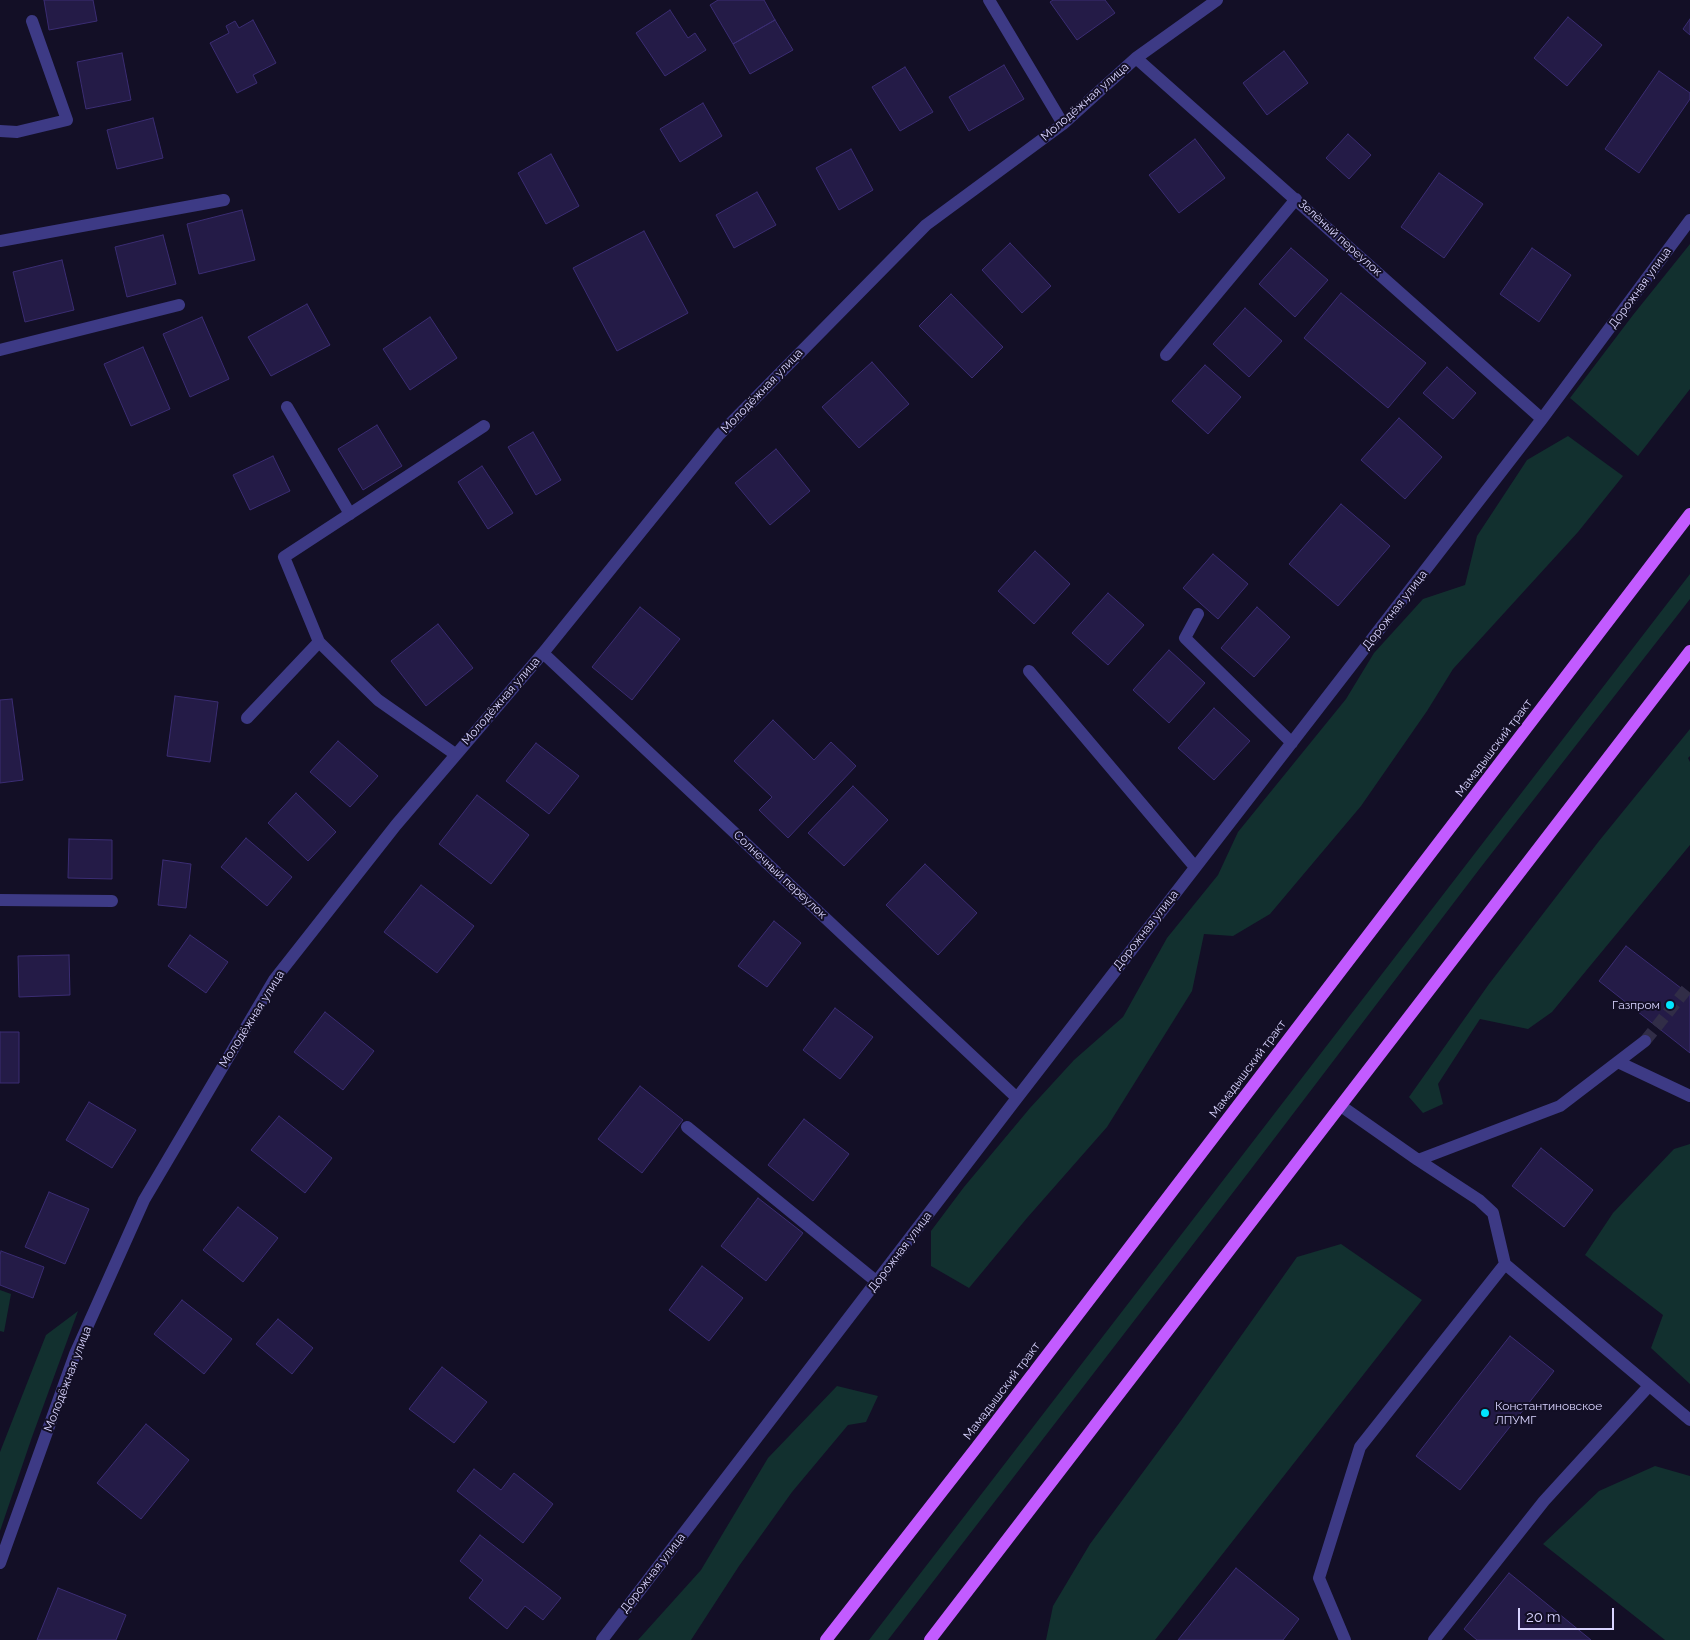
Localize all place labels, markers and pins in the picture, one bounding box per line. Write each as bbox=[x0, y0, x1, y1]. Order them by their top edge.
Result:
place label: Газпром bbox=[1612, 998, 1660, 1012]
marker: Газпром bbox=[1664, 999, 1676, 1011]
place label: Константиновское ЛПУМГ bbox=[1495, 1399, 1602, 1427]
marker: Константиновское ЛПУМГ bbox=[1479, 1407, 1491, 1419]

